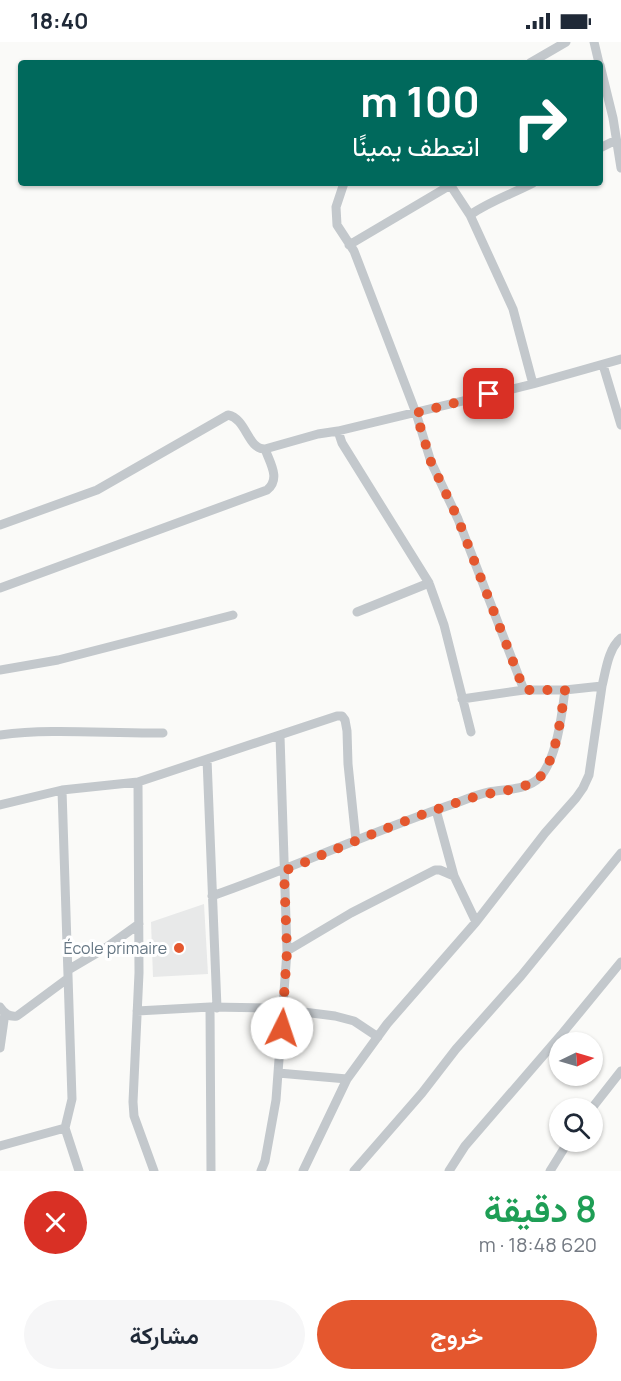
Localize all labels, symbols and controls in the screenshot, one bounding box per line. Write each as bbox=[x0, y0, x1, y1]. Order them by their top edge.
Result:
text: 18:40 bbox=[30, 6, 89, 36]
text: 100 m bbox=[360, 72, 480, 130]
icon: right bbox=[501, 84, 579, 162]
text: انعطف يمينًا bbox=[352, 127, 480, 164]
pin bbox=[463, 368, 514, 419]
icon: arrive bbox=[472, 377, 505, 410]
place label: École primaire bbox=[63, 937, 167, 959]
marker: École primaire bbox=[172, 941, 186, 955]
position arrow bbox=[250, 996, 314, 1060]
north arrow bbox=[549, 1032, 603, 1086]
map controls bbox=[549, 1032, 603, 1152]
button: search bbox=[549, 1098, 603, 1152]
text: 8 دقيقة bbox=[484, 1184, 597, 1233]
button: close bbox=[24, 1191, 87, 1254]
text: 620 m · 18:48 bbox=[479, 1231, 597, 1258]
button: مشاركة bbox=[24, 1300, 305, 1369]
button: خروج bbox=[317, 1300, 597, 1369]

